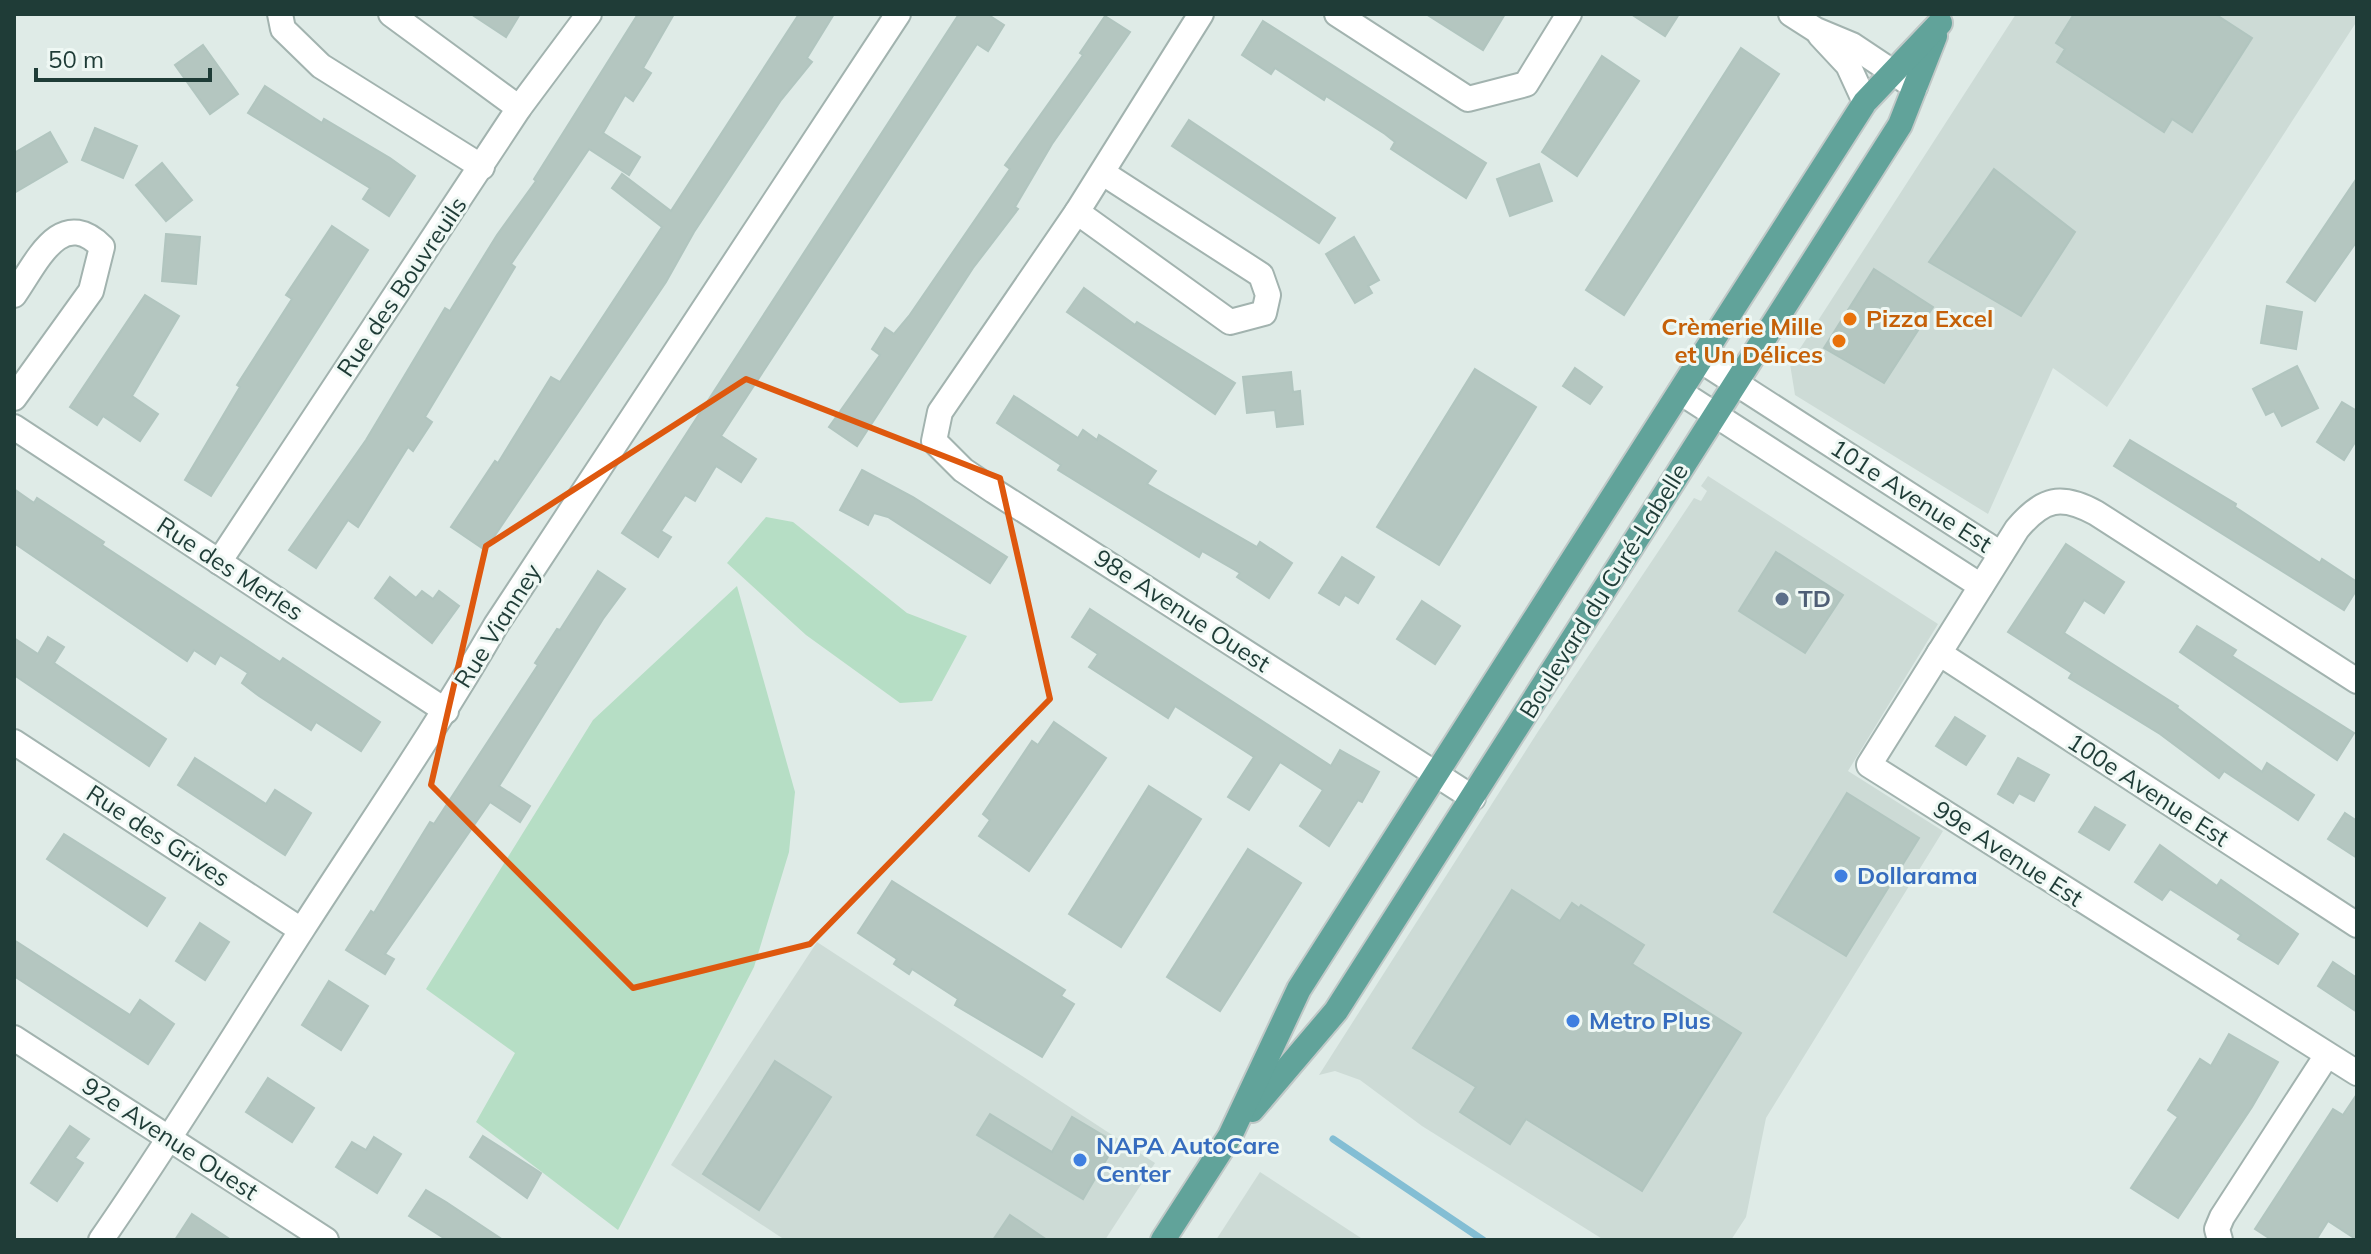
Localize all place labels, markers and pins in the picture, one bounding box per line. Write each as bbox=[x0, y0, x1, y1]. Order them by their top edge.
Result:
place label: Pizza Excel bbox=[1866, 303, 1993, 333]
marker: Pizza Excel bbox=[1841, 310, 1859, 328]
place label: Crèmerie Mille et Un Délices bbox=[1661, 311, 1823, 369]
marker: Crèmerie Mille et Un Délices bbox=[1830, 332, 1848, 350]
place label: TD bbox=[1798, 583, 1831, 613]
marker: TD bbox=[1773, 590, 1791, 608]
place label: Dollarama bbox=[1857, 860, 1978, 890]
marker: Dollarama bbox=[1832, 867, 1850, 885]
place label: Metro Plus bbox=[1589, 1005, 1711, 1035]
marker: Metro Plus bbox=[1564, 1012, 1582, 1030]
place label: NAPA AutoCare Center bbox=[1096, 1130, 1280, 1188]
marker: NAPA AutoCare Center bbox=[1071, 1151, 1089, 1169]

